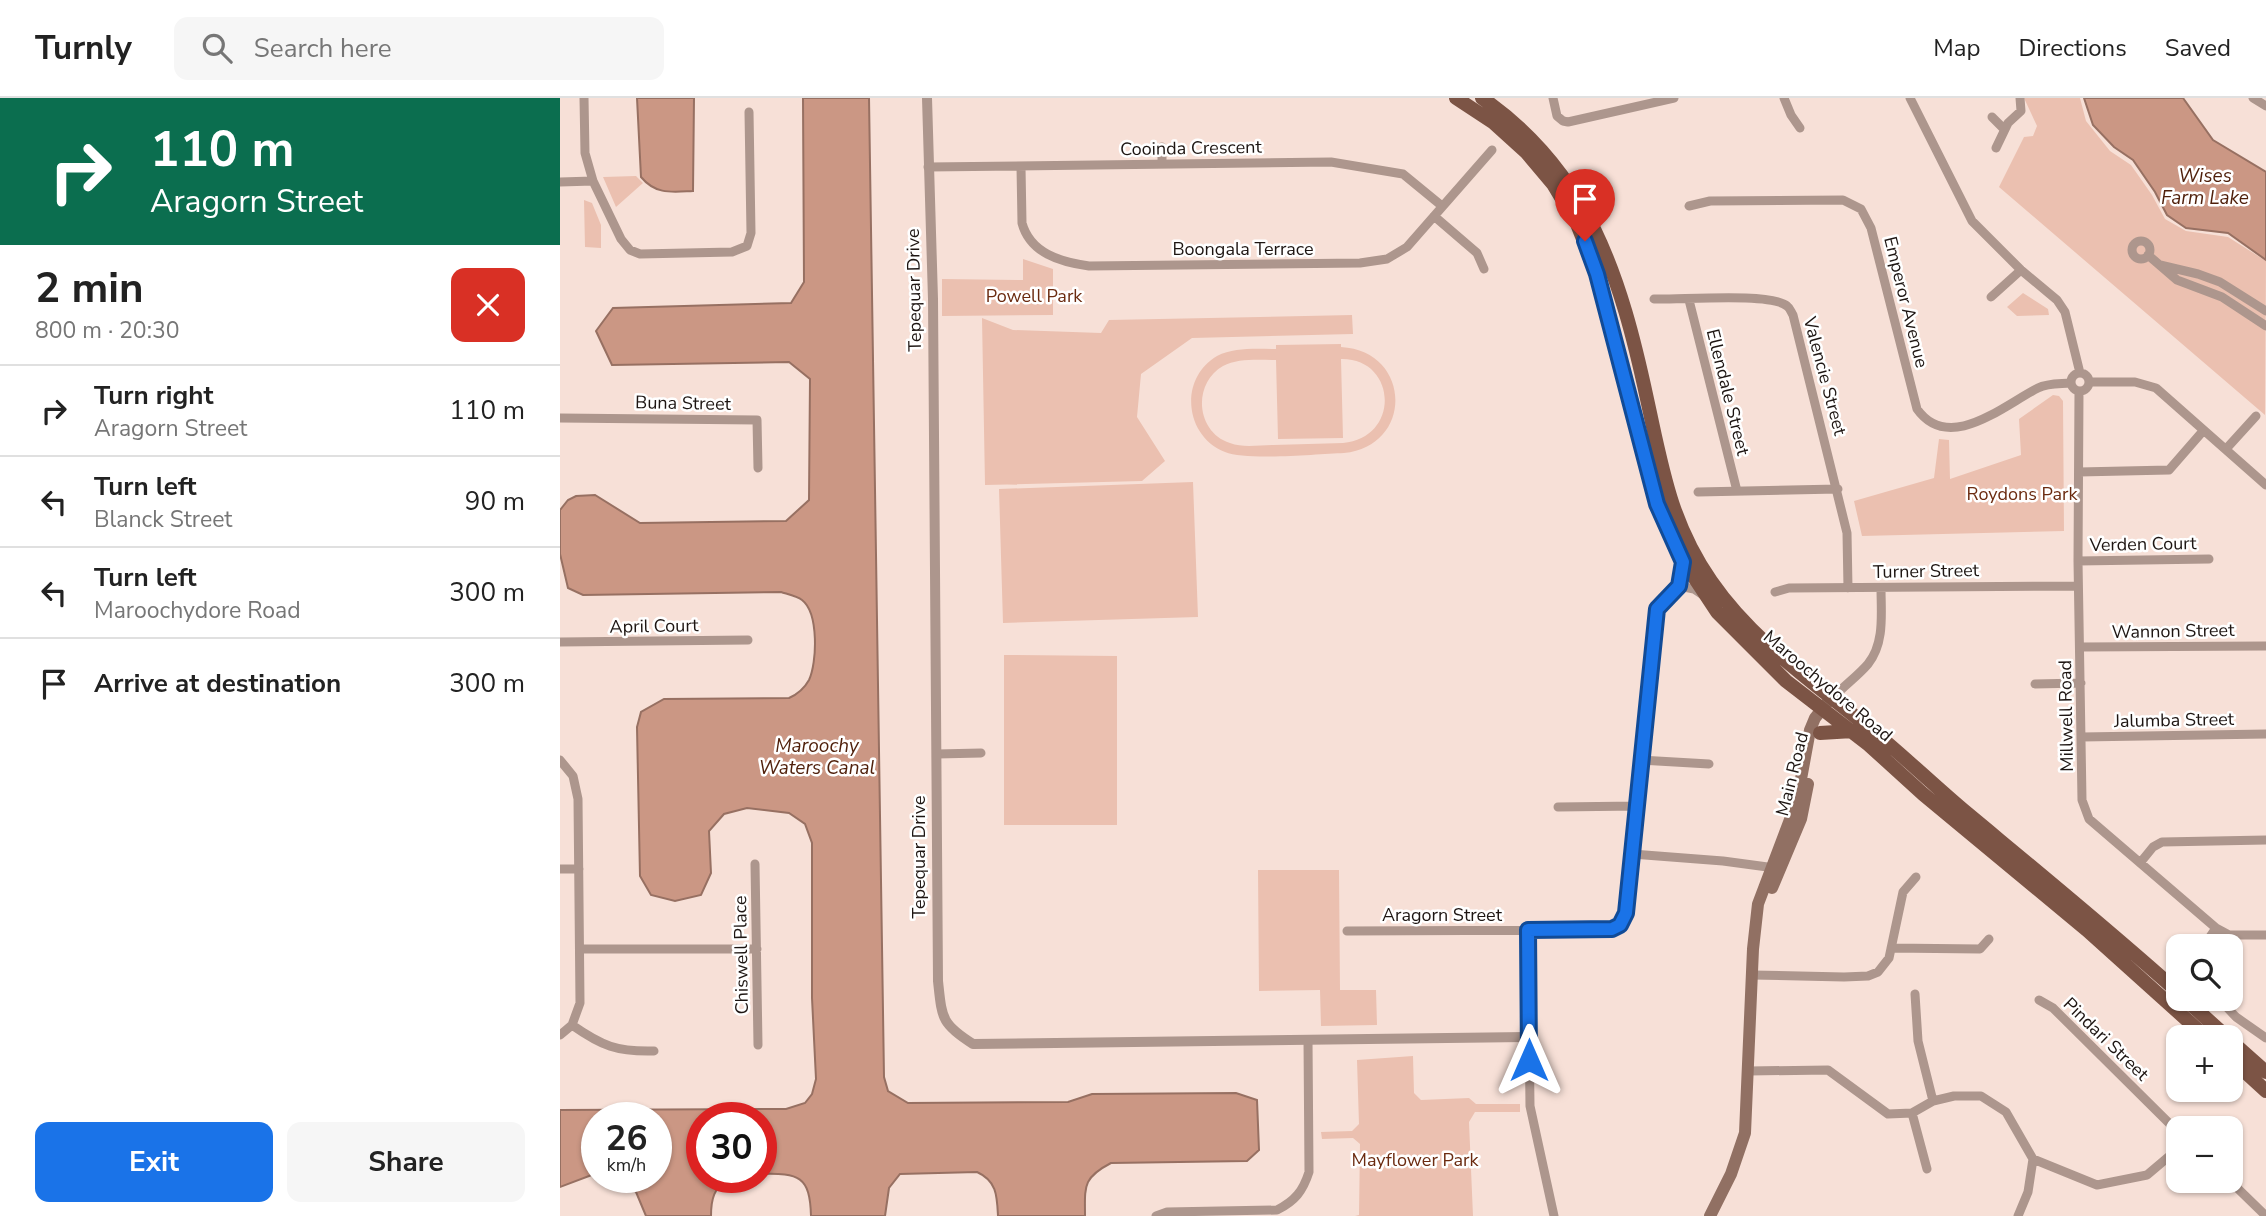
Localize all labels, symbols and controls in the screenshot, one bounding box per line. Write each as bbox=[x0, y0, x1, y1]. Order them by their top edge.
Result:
search box bbox=[174, 17, 664, 80]
text: Turnly bbox=[35, 26, 132, 71]
icon: search bbox=[198, 29, 236, 67]
text: Search here bbox=[254, 31, 392, 66]
text: Map bbox=[1933, 32, 1980, 64]
text: Directions bbox=[2018, 32, 2127, 64]
text: Saved bbox=[2165, 32, 2231, 64]
text: 110 m bbox=[150, 116, 294, 183]
icon: right bbox=[35, 126, 126, 217]
street label: Cooinda Crescent bbox=[1120, 135, 1263, 161]
water label: Wises Farm Lake bbox=[2161, 163, 2249, 211]
pin bbox=[1555, 169, 1615, 241]
text: Aragorn Street bbox=[150, 180, 363, 223]
icon: arrive bbox=[1566, 180, 1604, 218]
street label: Tepequar Drive bbox=[901, 228, 927, 352]
street label: Emperor Avenue bbox=[1878, 234, 1934, 370]
street label: Boongala Terrace bbox=[1172, 237, 1314, 261]
text: 2 min bbox=[35, 260, 144, 317]
button: close bbox=[451, 268, 525, 342]
park label: Powell Park bbox=[986, 284, 1083, 308]
street label: Valencie Street bbox=[1797, 313, 1853, 439]
text: 800 m · 20:30 bbox=[35, 315, 180, 346]
street label: Ellendale Street bbox=[1701, 326, 1755, 458]
text: Turn right bbox=[94, 378, 213, 413]
street label: Buna Street bbox=[635, 390, 732, 416]
icon: right bbox=[35, 392, 73, 430]
text: 110 m bbox=[449, 393, 525, 428]
text: Aragorn Street bbox=[94, 413, 247, 444]
text: Turn left bbox=[94, 469, 197, 504]
park label: Roydons Park bbox=[1967, 482, 2078, 506]
icon: left bbox=[35, 483, 73, 521]
text: 90 m bbox=[465, 484, 525, 519]
text: Blanck Street bbox=[94, 504, 232, 535]
street label: Verden Court bbox=[2088, 531, 2197, 557]
street label: Turner Street bbox=[1873, 558, 1980, 584]
text: Turn left bbox=[94, 560, 197, 595]
icon: left bbox=[35, 574, 73, 612]
text: 300 m bbox=[449, 575, 525, 610]
text: Maroochydore Road bbox=[94, 595, 301, 626]
street label: April Court bbox=[609, 613, 699, 639]
street label: Wannon Street bbox=[2111, 618, 2235, 644]
street label: Maroochydore Road bbox=[1758, 625, 1898, 747]
street label: Millwell Road bbox=[2053, 660, 2079, 772]
icon: arrive bbox=[35, 665, 73, 703]
text: Arrive at destination bbox=[94, 666, 341, 701]
text: 300 m bbox=[449, 666, 525, 701]
street label: Jalumba Street bbox=[2113, 707, 2235, 733]
street label: Main Road bbox=[1770, 729, 1814, 819]
water label: Maroochy Waters Canal bbox=[759, 733, 875, 781]
street label: Tepequar Drive bbox=[907, 796, 931, 919]
street label: Chiswell Place bbox=[728, 895, 754, 1015]
street label: Aragorn Street bbox=[1382, 903, 1503, 927]
map controls bbox=[2166, 934, 2243, 1193]
button: search bbox=[2166, 934, 2243, 1011]
street label: Pindari Street bbox=[2058, 992, 2154, 1086]
position arrow bbox=[1492, 1023, 1566, 1097]
button: + bbox=[2166, 1025, 2243, 1102]
speed limit sign: 30 bbox=[686, 1102, 777, 1193]
text: 26 bbox=[605, 1115, 648, 1162]
button: − bbox=[2166, 1116, 2243, 1193]
button: Exit bbox=[35, 1122, 273, 1202]
button: Share bbox=[287, 1122, 525, 1202]
park label: Mayflower Park bbox=[1352, 1148, 1479, 1172]
text: km/h bbox=[607, 1153, 646, 1177]

